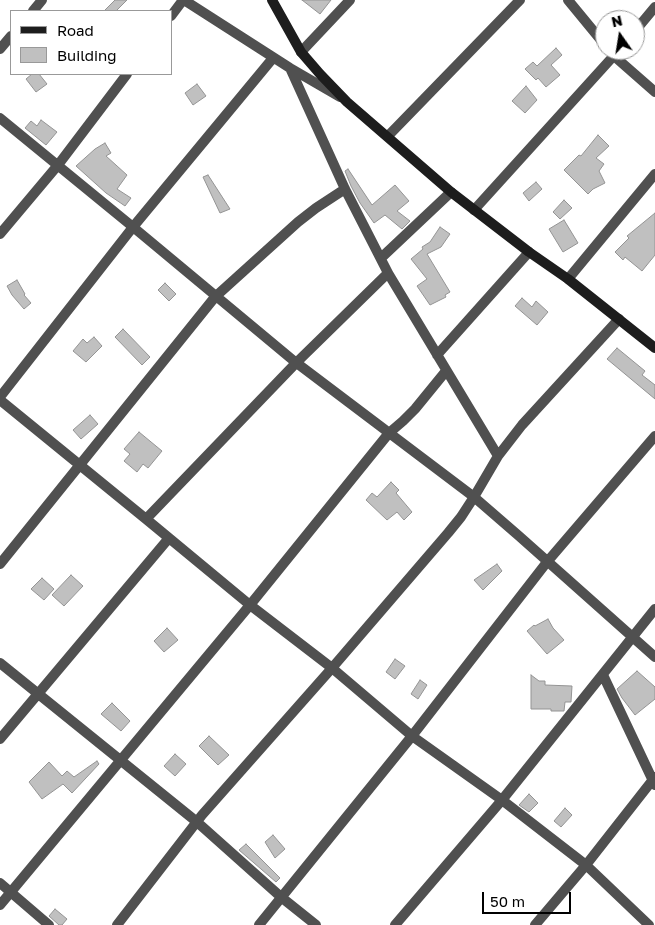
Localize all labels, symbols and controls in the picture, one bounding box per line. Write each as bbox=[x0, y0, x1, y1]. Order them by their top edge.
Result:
legend bbox=[10, 10, 172, 75]
north arrow bbox=[595, 10, 645, 60]
text: N bbox=[610, 11, 624, 30]
text: Road bbox=[57, 21, 94, 39]
text: Building bbox=[57, 46, 117, 64]
scale bar bbox=[485, 882, 574, 914]
text: 50 m bbox=[490, 892, 525, 910]

